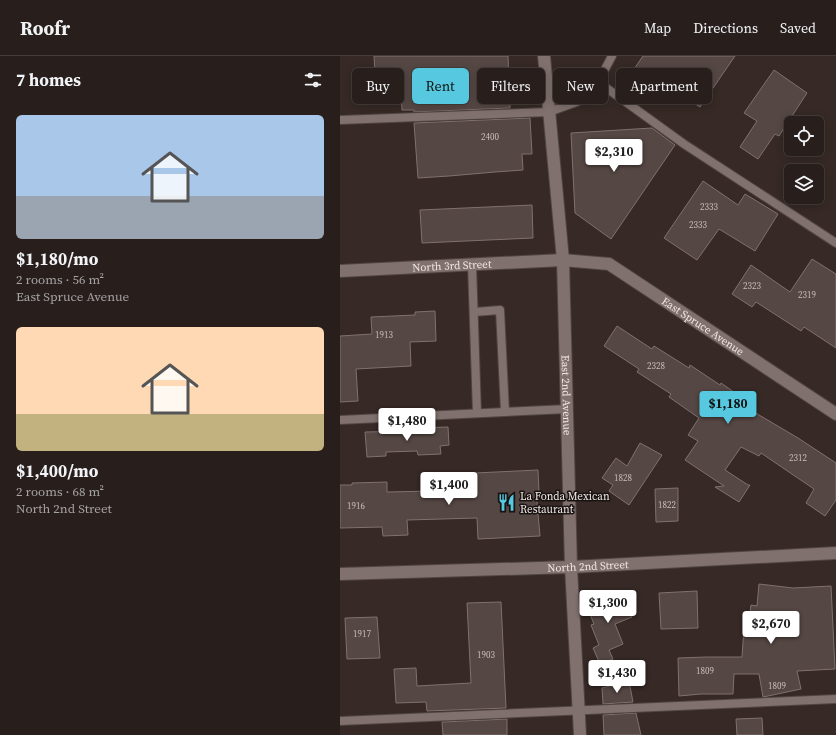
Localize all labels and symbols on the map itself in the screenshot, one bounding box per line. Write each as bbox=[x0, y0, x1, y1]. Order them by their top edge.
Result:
house number: 2400 bbox=[481, 131, 499, 143]
pin: $2,310 bbox=[581, 139, 647, 173]
house number: 2333 bbox=[700, 201, 718, 213]
house number: 2333 bbox=[689, 219, 707, 231]
street label: North 3rd Street bbox=[412, 257, 492, 275]
house number: 2323 bbox=[743, 280, 761, 292]
house number: 2319 bbox=[798, 289, 816, 301]
street label: East Spruce Avenue bbox=[659, 294, 747, 359]
house number: 1913 bbox=[375, 329, 393, 341]
street label: East 2nd Avenue bbox=[557, 355, 575, 436]
house number: 2328 bbox=[647, 360, 665, 372]
pin: $1,180 bbox=[695, 391, 761, 425]
pin: $1,480 bbox=[374, 408, 440, 442]
house number: 2312 bbox=[789, 452, 807, 464]
pin: $1,400 bbox=[416, 472, 482, 506]
house number: 1828 bbox=[614, 472, 632, 484]
place label: La Fonda Mexican Restaurant bbox=[520, 489, 610, 517]
restaurant icon: La Fonda Mexican Restaurant bbox=[497, 492, 517, 512]
house number: 1822 bbox=[658, 499, 676, 511]
house number: 1916 bbox=[347, 500, 365, 512]
street label: North 2nd Street bbox=[547, 557, 629, 576]
pin: $1,300 bbox=[575, 590, 641, 624]
pin: $2,670 bbox=[738, 611, 804, 645]
house number: 1917 bbox=[353, 628, 371, 640]
house number: 1903 bbox=[477, 649, 495, 661]
pin: $1,430 bbox=[584, 660, 650, 694]
house number: 1809 bbox=[696, 665, 714, 677]
house number: 1809 bbox=[768, 680, 786, 692]

